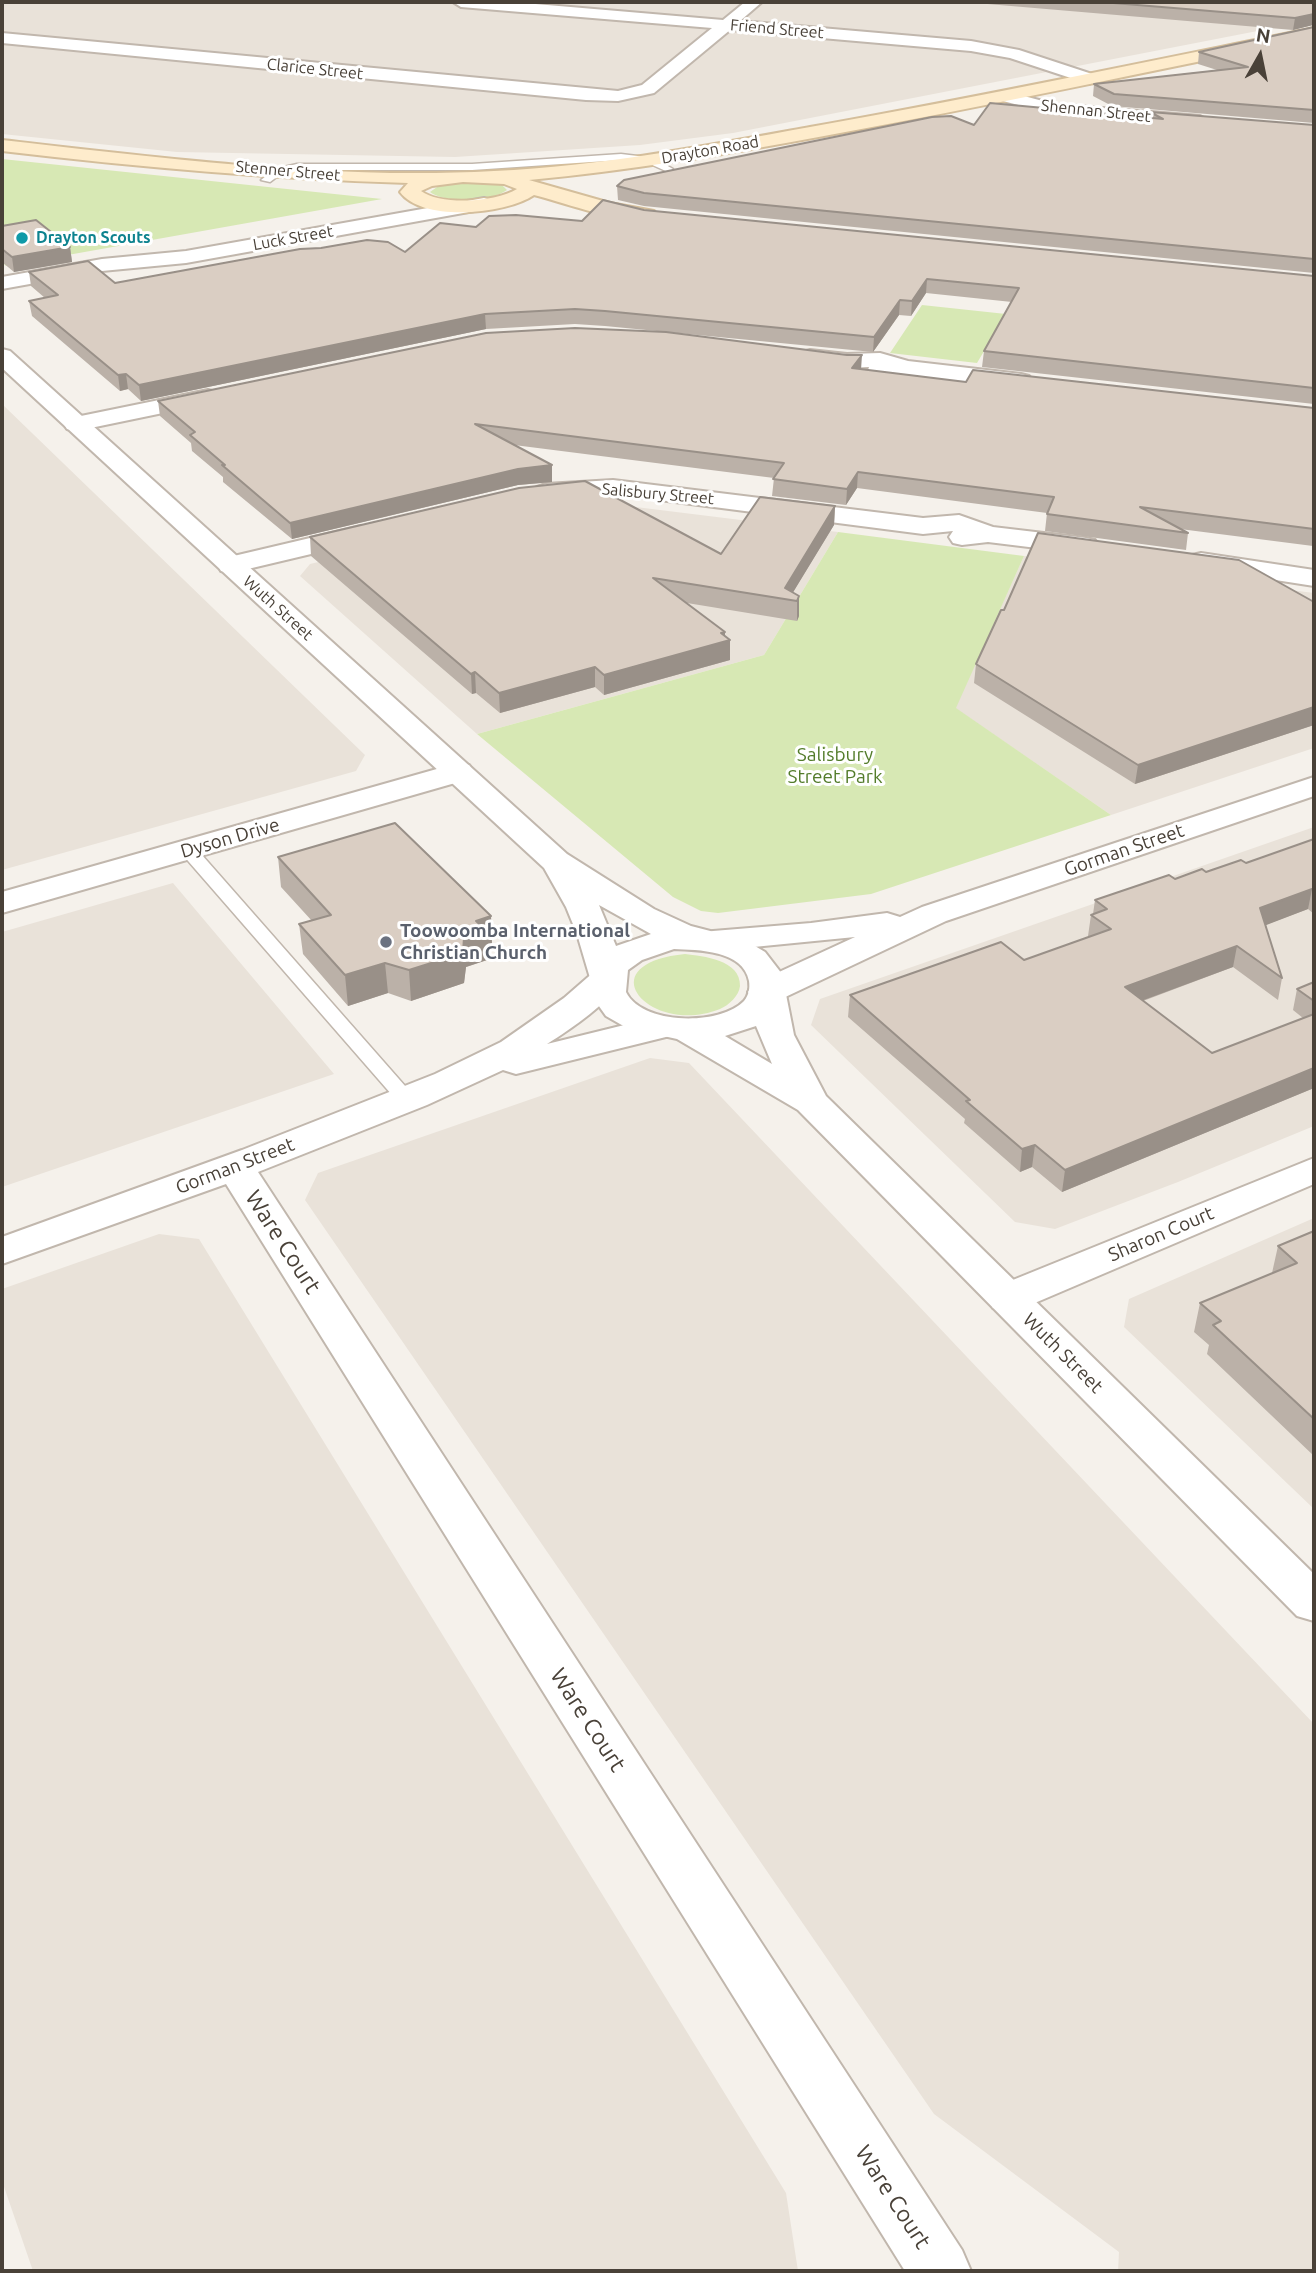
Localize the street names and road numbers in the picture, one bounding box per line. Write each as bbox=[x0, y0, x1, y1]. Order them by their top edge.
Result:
street label: Friend Street bbox=[729, 15, 825, 43]
street label: Clarice Street bbox=[266, 54, 364, 84]
street label: Shennan Street bbox=[1040, 96, 1152, 126]
street label: Drayton Road bbox=[660, 132, 760, 168]
street label: Stenner Street bbox=[235, 157, 341, 185]
street label: Luck Street bbox=[251, 222, 335, 254]
street label: Salisbury Street bbox=[601, 480, 715, 508]
street label: Wuth Street bbox=[239, 572, 317, 644]
street label: Dyson Drive bbox=[178, 813, 282, 863]
street label: Gorman Street bbox=[1061, 819, 1187, 881]
street label: Gorman Street bbox=[172, 1133, 298, 1199]
street label: Ware Court bbox=[239, 1185, 327, 1299]
street label: Sharon Court bbox=[1105, 1202, 1217, 1266]
street label: Wuth Street bbox=[1018, 1308, 1108, 1398]
street label: Ware Court bbox=[544, 1663, 632, 1777]
street label: Ware Court bbox=[849, 2140, 937, 2254]

